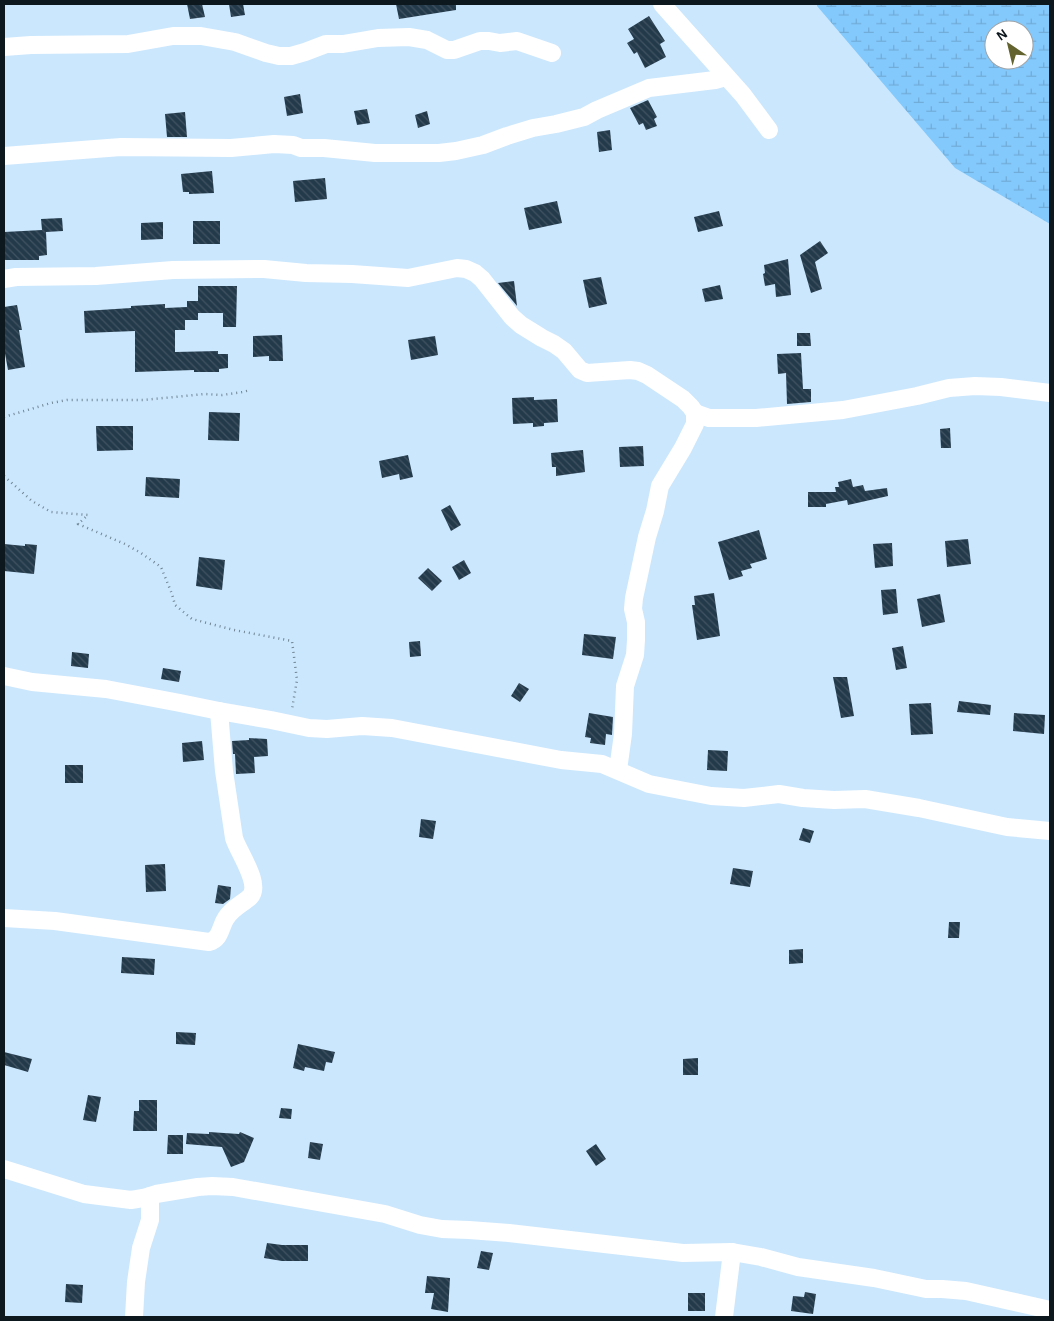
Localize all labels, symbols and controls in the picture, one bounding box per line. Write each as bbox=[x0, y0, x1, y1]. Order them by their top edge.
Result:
north arrow bbox=[984, 20, 1034, 70]
text: N bbox=[994, 27, 1010, 44]

